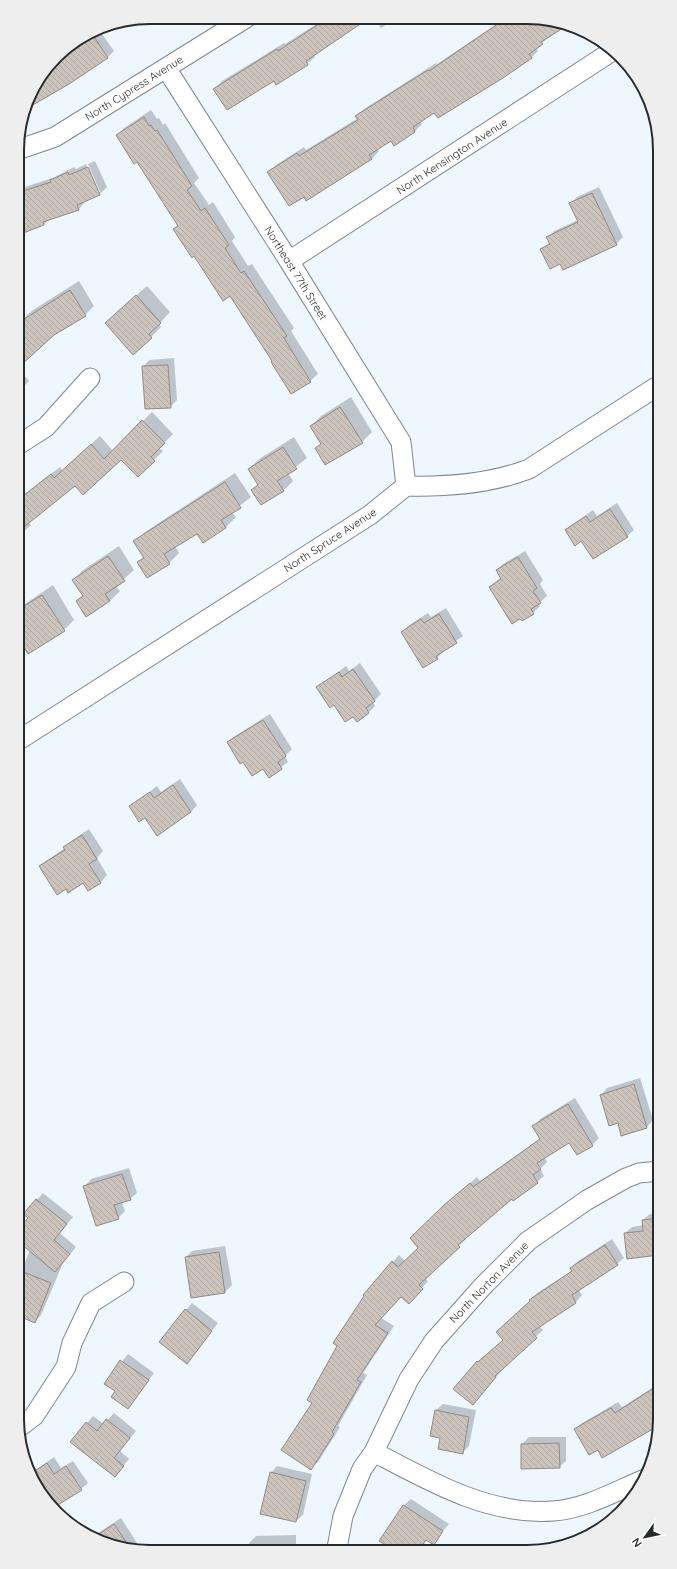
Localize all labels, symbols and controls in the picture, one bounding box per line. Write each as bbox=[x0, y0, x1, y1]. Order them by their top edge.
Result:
street label: North Cypress Avenue bbox=[82, 52, 186, 124]
street label: North Kensington Avenue bbox=[394, 115, 510, 197]
street label: Northeast 77th Street bbox=[261, 223, 331, 323]
street label: North Spruce Avenue bbox=[281, 505, 379, 575]
street label: North Norton Avenue bbox=[446, 1238, 532, 1326]
north arrow bbox=[625, 1517, 665, 1557]
text: N bbox=[629, 1535, 645, 1550]

